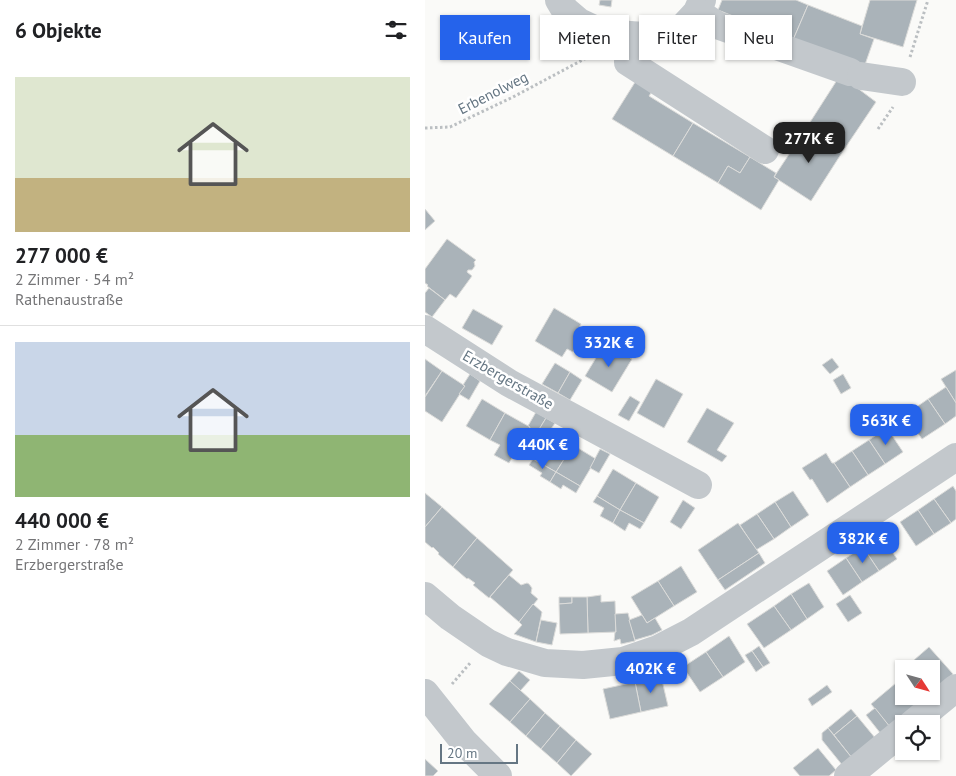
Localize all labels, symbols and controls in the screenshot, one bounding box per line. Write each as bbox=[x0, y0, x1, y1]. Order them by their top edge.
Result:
chip: Kaufen bbox=[440, 15, 530, 60]
chip: Mieten bbox=[540, 15, 629, 60]
chip: Filter bbox=[639, 15, 715, 60]
chip: Neu bbox=[725, 15, 792, 60]
icon: filters bbox=[382, 16, 410, 44]
text: 6 Objekte bbox=[15, 17, 102, 44]
street label: Erbenolweg bbox=[455, 67, 531, 118]
icon: home bbox=[168, 109, 258, 199]
pin: 277K € bbox=[768, 121, 850, 164]
text: 277K € bbox=[784, 128, 834, 148]
text: 277 000 € bbox=[15, 242, 108, 269]
text: 2 Zimmer · 54 m² bbox=[15, 269, 134, 289]
text: Rathenaustraße bbox=[15, 289, 123, 309]
pin: 332K € bbox=[568, 326, 650, 368]
text: 332K € bbox=[584, 332, 634, 352]
street label: Erzbergerstraße bbox=[459, 346, 557, 413]
icon: home bbox=[168, 375, 258, 465]
pin: 563K € bbox=[845, 404, 927, 446]
text: 563K € bbox=[861, 410, 911, 430]
pin: 440K € bbox=[502, 428, 584, 470]
text: 440K € bbox=[518, 434, 568, 454]
text: 440 000 € bbox=[15, 507, 109, 534]
pin: 382K € bbox=[822, 522, 904, 564]
text: 382K € bbox=[838, 528, 888, 548]
text: 2 Zimmer · 78 m² bbox=[15, 534, 134, 554]
text: Erzbergerstraße bbox=[15, 554, 124, 574]
pin: 402K € bbox=[610, 652, 692, 694]
text: 402K € bbox=[626, 658, 676, 678]
north arrow bbox=[895, 660, 940, 705]
map controls bbox=[895, 660, 940, 760]
button: locate bbox=[895, 715, 940, 760]
scale bar bbox=[440, 741, 517, 764]
text: 20 m bbox=[447, 744, 477, 762]

